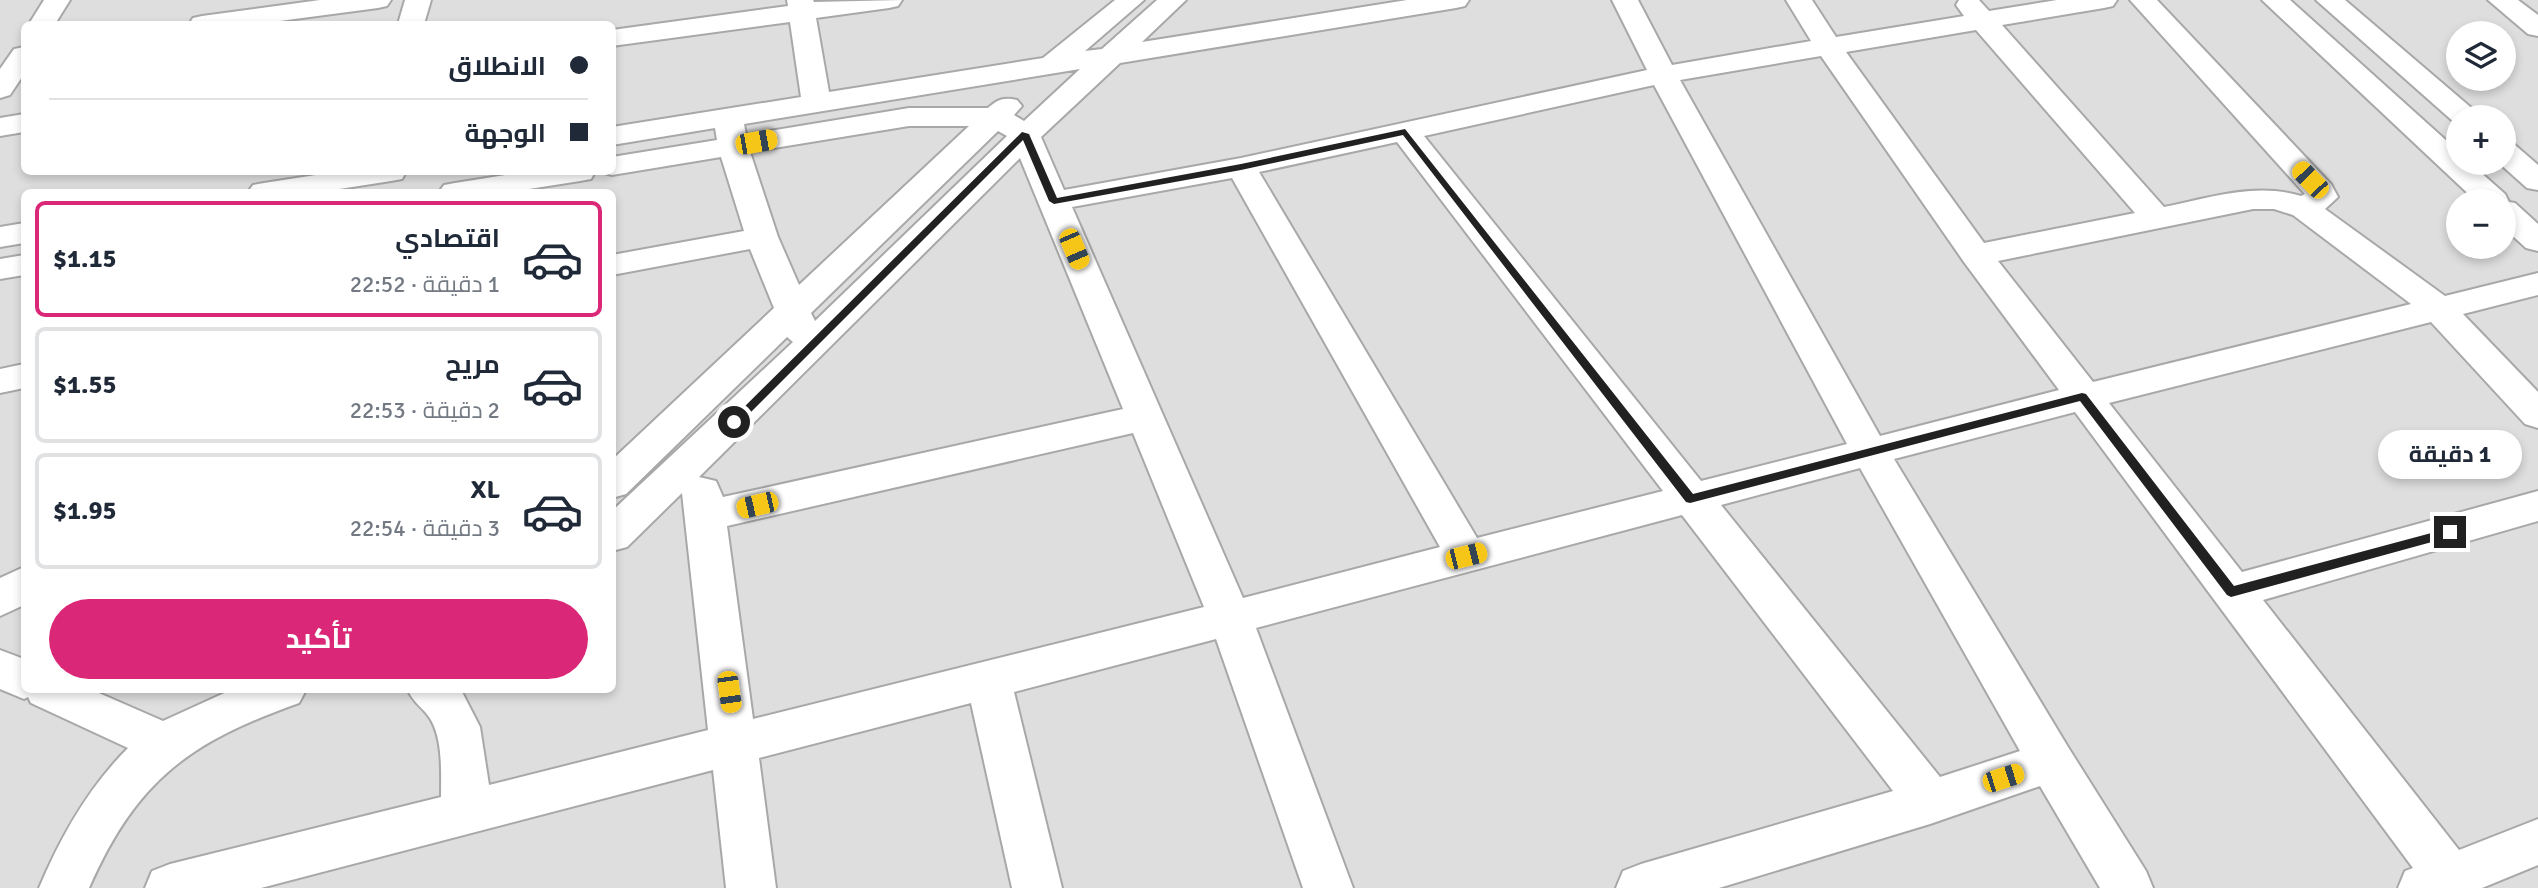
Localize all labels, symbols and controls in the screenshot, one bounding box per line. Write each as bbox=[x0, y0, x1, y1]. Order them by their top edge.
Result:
map controls bbox=[2446, 21, 2516, 259]
button: layers bbox=[2446, 21, 2516, 91]
text: الانطلاق bbox=[448, 51, 546, 83]
button: + bbox=[2446, 105, 2516, 175]
text: الوجهة bbox=[465, 118, 546, 150]
car bbox=[734, 128, 779, 156]
car bbox=[2288, 158, 2333, 202]
button: − bbox=[2446, 189, 2516, 259]
text: اقتصادي bbox=[395, 223, 500, 255]
car bbox=[1057, 226, 1092, 272]
icon: car bbox=[521, 228, 584, 291]
text: $1.15 bbox=[53, 243, 117, 275]
text: 1 دقيقة · 22:52 bbox=[350, 270, 500, 299]
text: مريح bbox=[445, 349, 500, 381]
icon: car bbox=[521, 354, 584, 417]
text: $1.55 bbox=[53, 369, 117, 401]
text: 2 دقيقة · 22:53 bbox=[350, 396, 500, 425]
route start bbox=[718, 406, 750, 438]
callout: 1 دقيقة bbox=[2378, 430, 2522, 480]
text: 1 دقيقة bbox=[2409, 440, 2491, 469]
text: XL bbox=[470, 474, 500, 506]
icon: car bbox=[521, 480, 584, 543]
car bbox=[735, 490, 780, 520]
text: $1.95 bbox=[53, 495, 117, 527]
text: 3 دقيقة · 22:54 bbox=[350, 514, 500, 543]
route end bbox=[2434, 516, 2466, 548]
car bbox=[1444, 541, 1489, 571]
button: تأكيد bbox=[49, 599, 588, 679]
car bbox=[716, 670, 743, 714]
car bbox=[1980, 762, 2027, 794]

